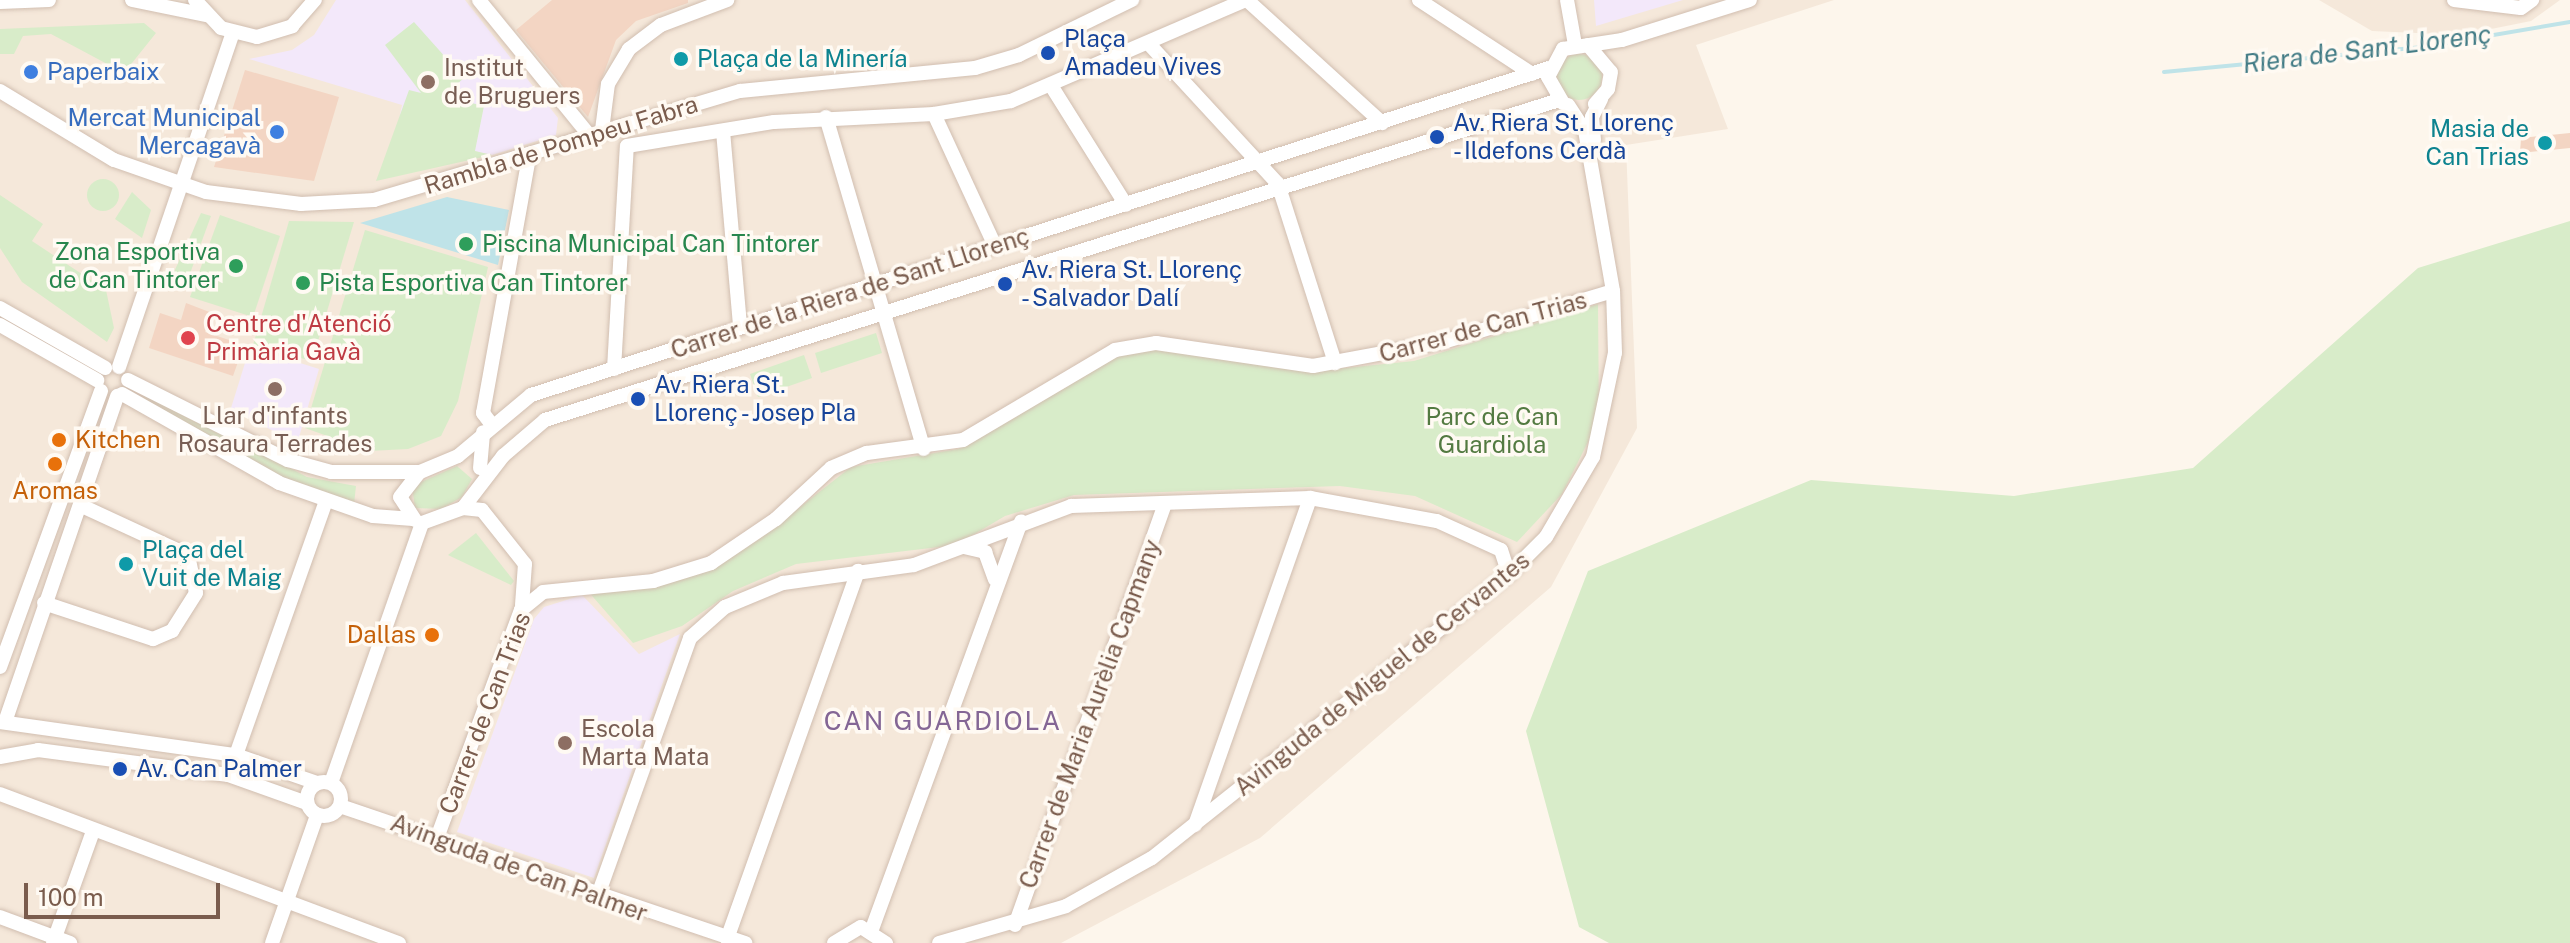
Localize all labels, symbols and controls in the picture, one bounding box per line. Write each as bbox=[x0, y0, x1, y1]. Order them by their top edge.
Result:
water label: Riera de Sant Llorenç bbox=[2241, 18, 2493, 80]
place label: Plaça Amadeu Vives bbox=[1064, 25, 1222, 81]
marker: Plaça Amadeu Vives bbox=[1039, 44, 1057, 62]
place label: Plaça de la Minería bbox=[697, 45, 908, 73]
marker: Plaça de la Minería bbox=[672, 50, 690, 68]
place label: Institut de Bruguers bbox=[444, 54, 581, 110]
place label: Paperbaix bbox=[47, 58, 160, 86]
marker: Paperbaix bbox=[22, 63, 40, 81]
marker: Institut de Bruguers bbox=[419, 73, 437, 91]
street label: Rambla de Pompeu Fabra bbox=[420, 90, 702, 200]
place label: Mercat Municipal Mercagavà bbox=[68, 104, 261, 160]
place label: Av. Riera St. Llorenç - Ildefons Cerdà bbox=[1453, 109, 1674, 165]
place label: Masia de Can Trias bbox=[2426, 115, 2529, 171]
marker: Mercat Municipal Mercagavà bbox=[268, 123, 286, 141]
marker: Av. Riera St. Llorenç - Ildefons Cerdà bbox=[1428, 128, 1446, 146]
marker: Masia de Can Trias bbox=[2536, 134, 2554, 152]
street label: Carrer de la Riera de Sant Llorenç bbox=[667, 221, 1033, 365]
place label: Piscina Municipal Can Tintorer bbox=[482, 230, 820, 258]
marker: Piscina Municipal Can Tintorer bbox=[457, 235, 475, 253]
place label: Zona Esportiva de Can Tintorer bbox=[49, 238, 220, 294]
place label: Av. Riera St. Llorenç - Salvador Dalí bbox=[1021, 256, 1242, 312]
marker: Zona Esportiva de Can Tintorer bbox=[227, 257, 245, 275]
place label: Pista Esportiva Can Tintorer bbox=[319, 269, 628, 297]
marker: Pista Esportiva Can Tintorer bbox=[294, 274, 312, 292]
marker: Av. Riera St. Llorenç - Salvador Dalí bbox=[996, 275, 1014, 293]
street label: Carrer de Can Trias bbox=[1376, 285, 1590, 369]
place label: Centre d'Atenció Primària Gavà bbox=[206, 310, 392, 366]
marker: Centre d'Atenció Primària Gavà bbox=[177, 327, 199, 349]
place label: Av. Riera St. Llorenç - Josep Pla bbox=[654, 371, 863, 427]
marker: Llar d'infants Rosaura Terrades bbox=[266, 380, 284, 398]
marker: Av. Riera St. Llorenç - Josep Pla bbox=[629, 390, 647, 408]
place label: Llar d'infants Rosaura Terrades bbox=[178, 402, 372, 458]
park label: Parc de Can Guardiola bbox=[1425, 403, 1559, 459]
place label: Kitchen bbox=[75, 426, 160, 454]
marker: Kitchen bbox=[50, 431, 68, 449]
marker: Aromas bbox=[46, 455, 64, 473]
place label: Aromas bbox=[12, 477, 98, 505]
street label: Carrer de Maria Aurèlia Capmany bbox=[1013, 535, 1167, 893]
place label: Plaça del Vuit de Maig bbox=[142, 536, 282, 592]
street label: Avinguda de Miguel de Cervantes bbox=[1228, 546, 1536, 802]
marker: Plaça del Vuit de Maig bbox=[117, 555, 135, 573]
street label: Carrer de Can Trias bbox=[433, 608, 537, 818]
place label: Dallas bbox=[347, 621, 416, 649]
marker: Dallas bbox=[423, 626, 441, 644]
district label: CAN GUARDIOLA bbox=[824, 705, 1062, 737]
place label: Escola Marta Mata bbox=[581, 715, 709, 771]
marker: Escola Marta Mata bbox=[556, 734, 574, 752]
place label: Av. Can Palmer bbox=[136, 755, 302, 783]
marker: Av. Can Palmer bbox=[111, 760, 129, 778]
street label: Avinguda de Can Palmer bbox=[386, 808, 652, 928]
scale bar bbox=[28, 867, 224, 917]
text: 100 m bbox=[38, 883, 104, 911]

